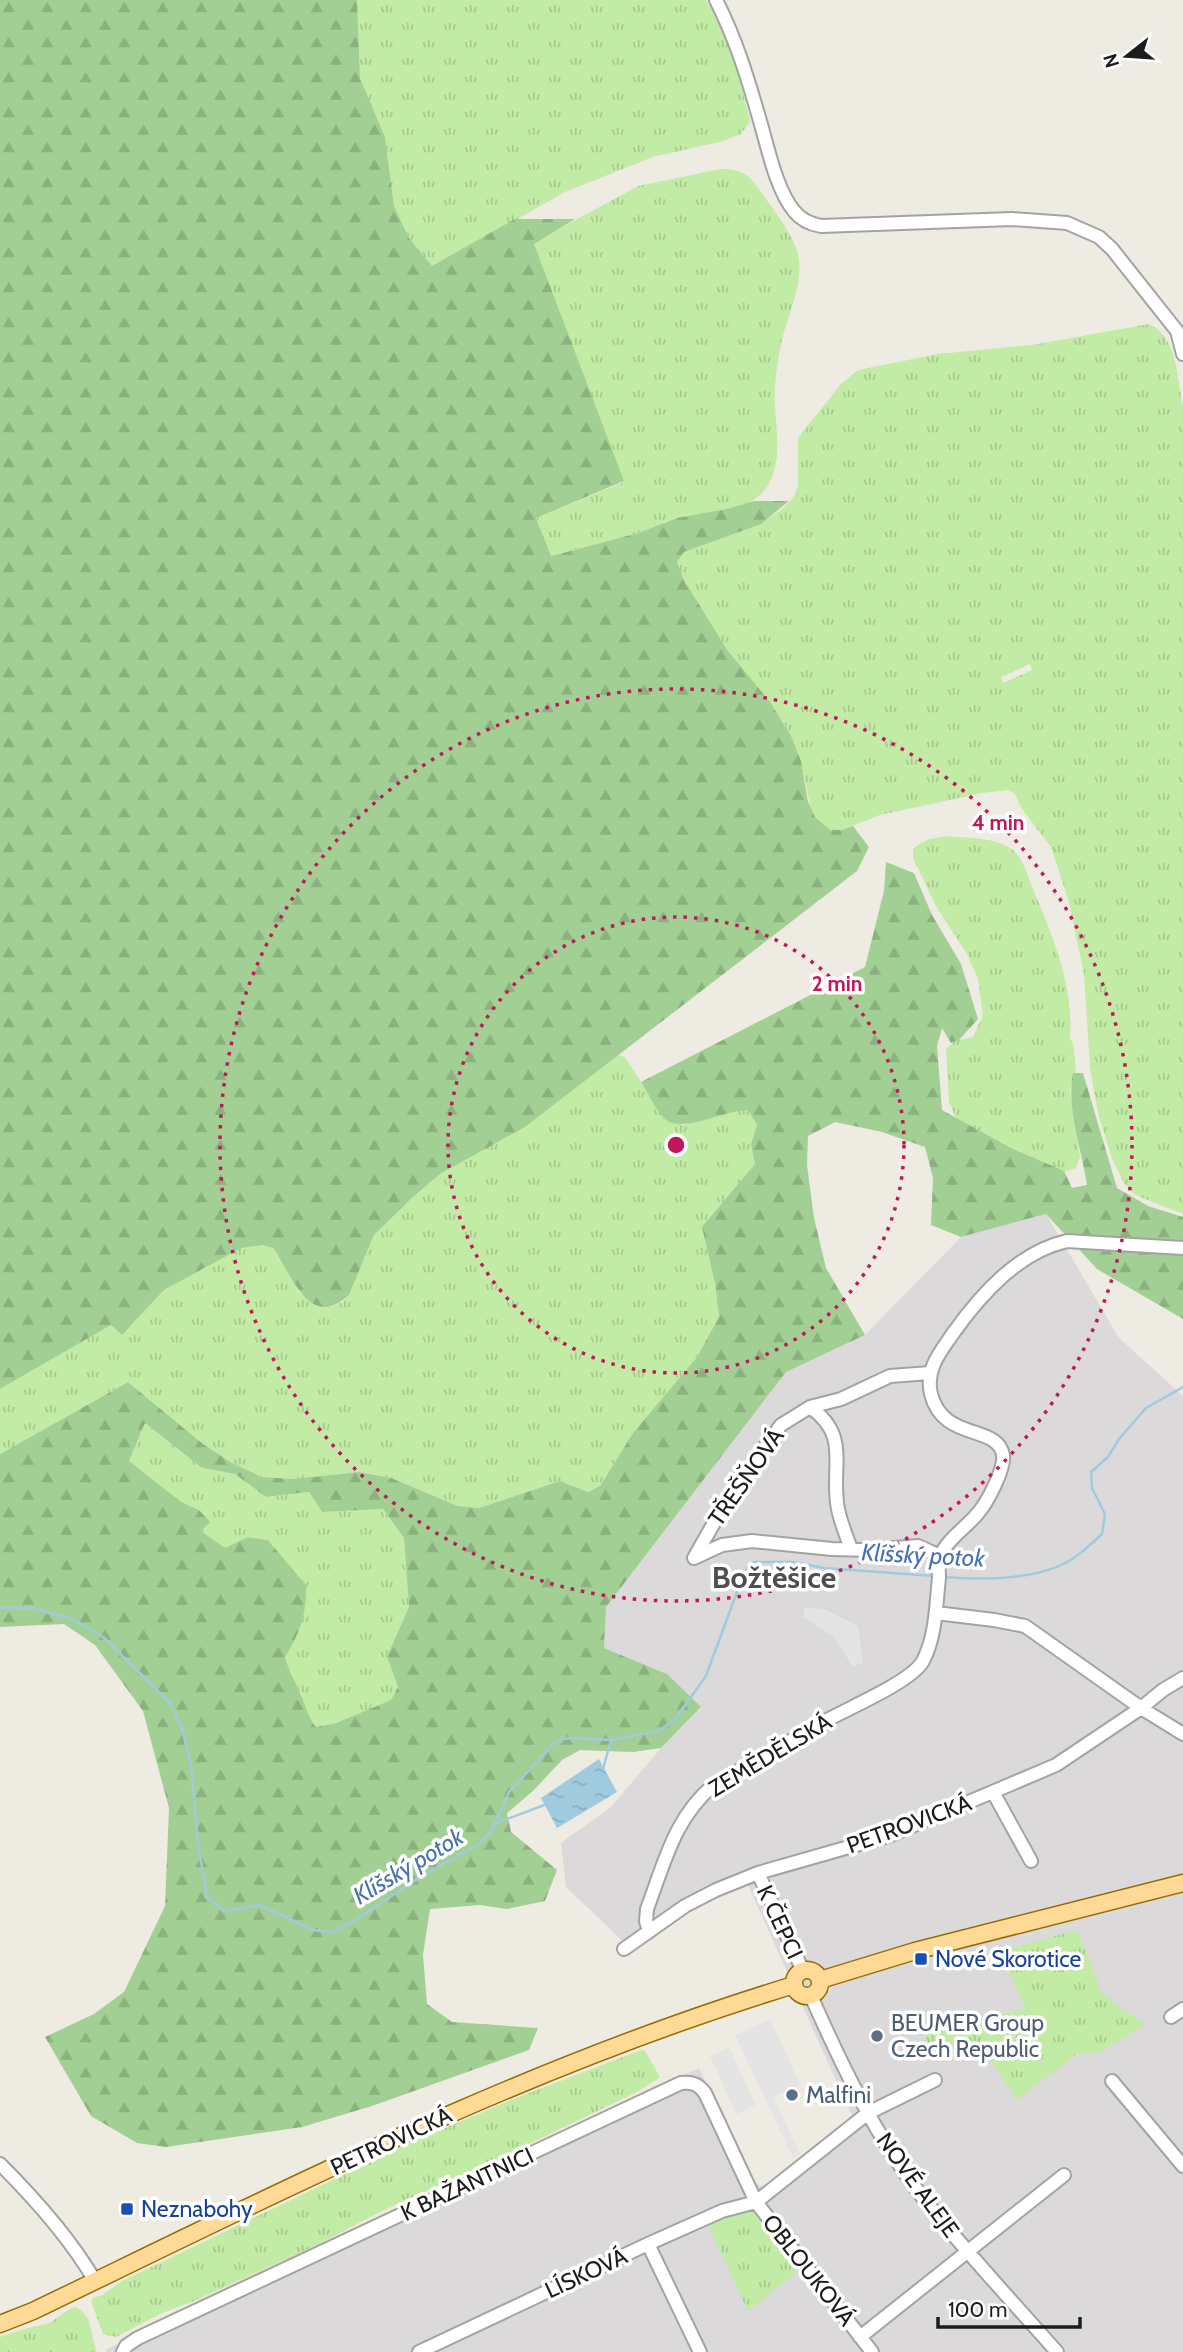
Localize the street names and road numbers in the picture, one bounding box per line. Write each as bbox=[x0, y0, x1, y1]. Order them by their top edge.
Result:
street label: TŘEŠŇOVÁ bbox=[701, 1422, 790, 1531]
street label: ZEMĚDĚLSKÁ bbox=[703, 1707, 837, 1803]
street label: PETROVICKÁ bbox=[842, 1788, 975, 1860]
street label: K ČEPCI bbox=[751, 1880, 810, 1963]
street label: PETROVICKÁ bbox=[325, 2100, 456, 2181]
street label: NOVÉ ALEJE bbox=[871, 2127, 966, 2243]
street label: K BAŽANTNICI bbox=[396, 2140, 538, 2227]
street label: OBLOUKOVÁ bbox=[757, 2208, 862, 2331]
street label: LÍSKOVÁ bbox=[540, 2241, 632, 2304]

